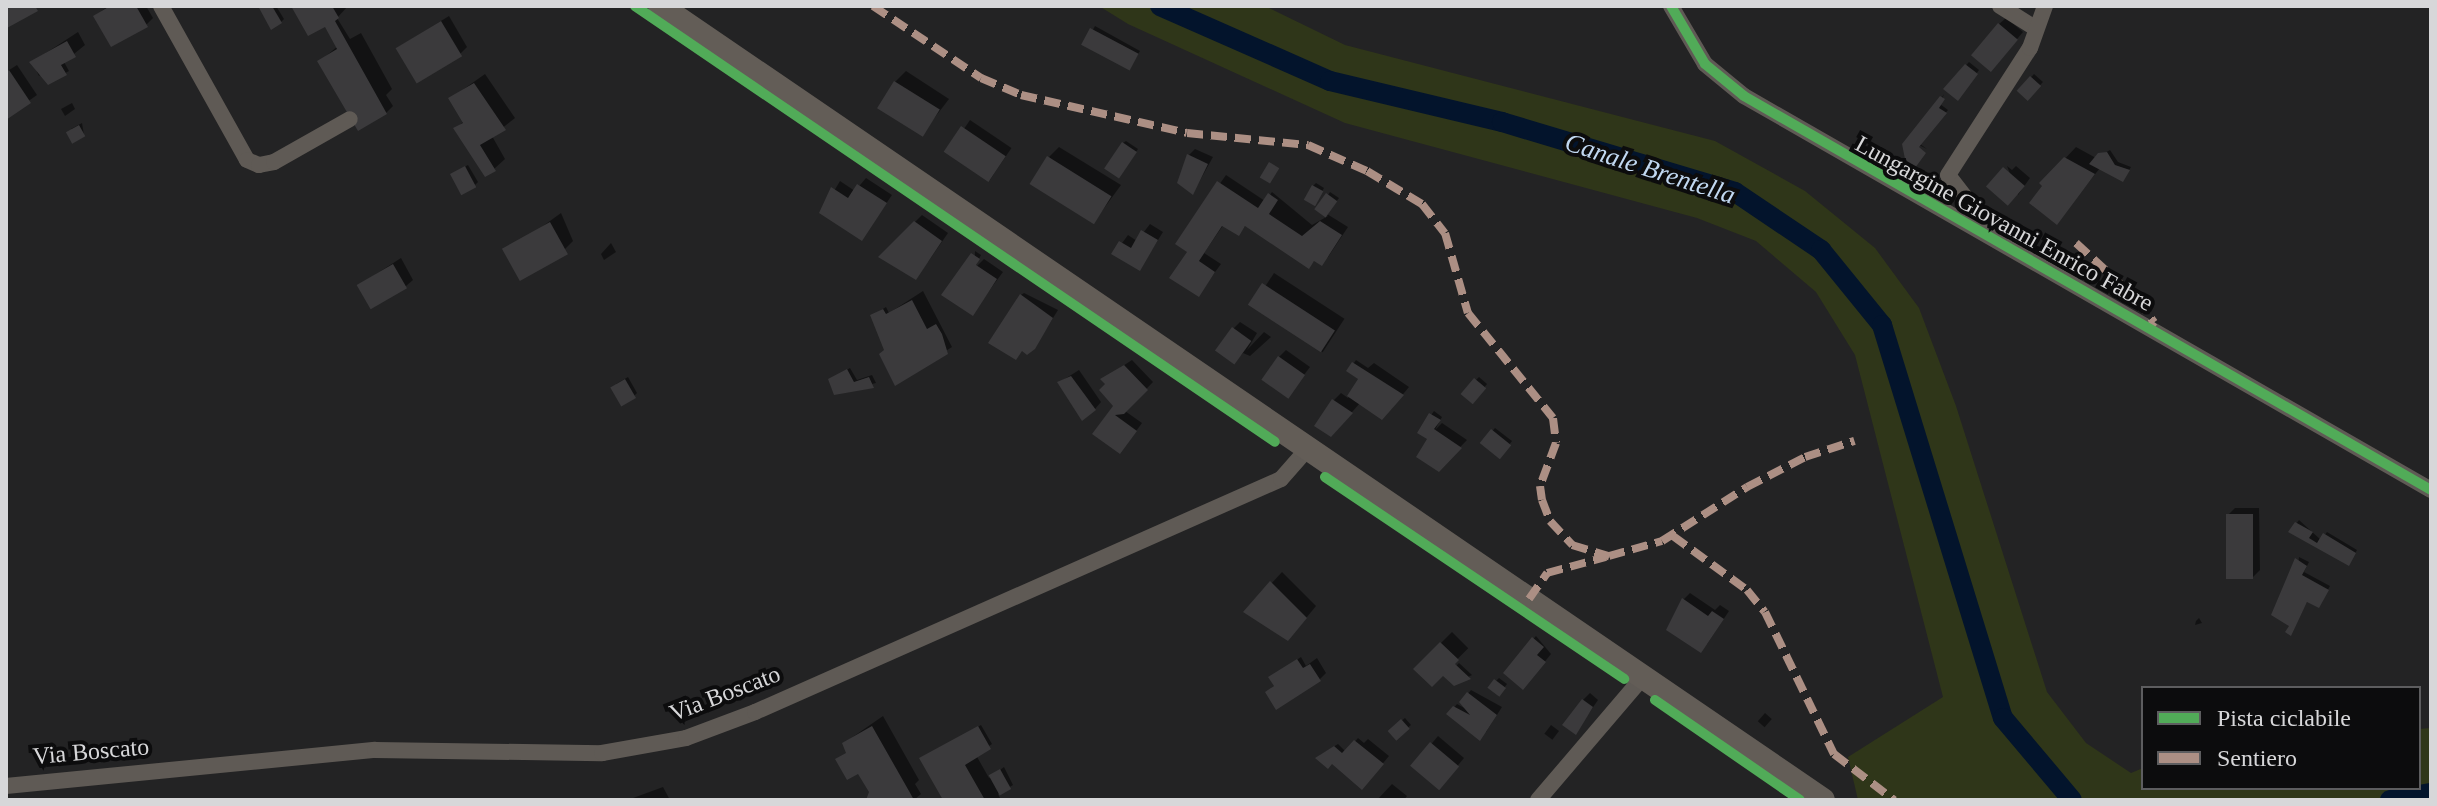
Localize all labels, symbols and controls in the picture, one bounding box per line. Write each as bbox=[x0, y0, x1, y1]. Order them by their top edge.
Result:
water label: Canale Brentella bbox=[1561, 127, 1739, 211]
street label: Lungargine Giovanni Enrico Fabre bbox=[1850, 130, 2158, 318]
street label: Via Boscato bbox=[665, 660, 785, 728]
legend bbox=[2141, 686, 2421, 790]
text: Pista ciclabile bbox=[2217, 705, 2351, 731]
street label: Via Boscato bbox=[32, 733, 150, 771]
text: Sentiero bbox=[2217, 745, 2297, 771]

